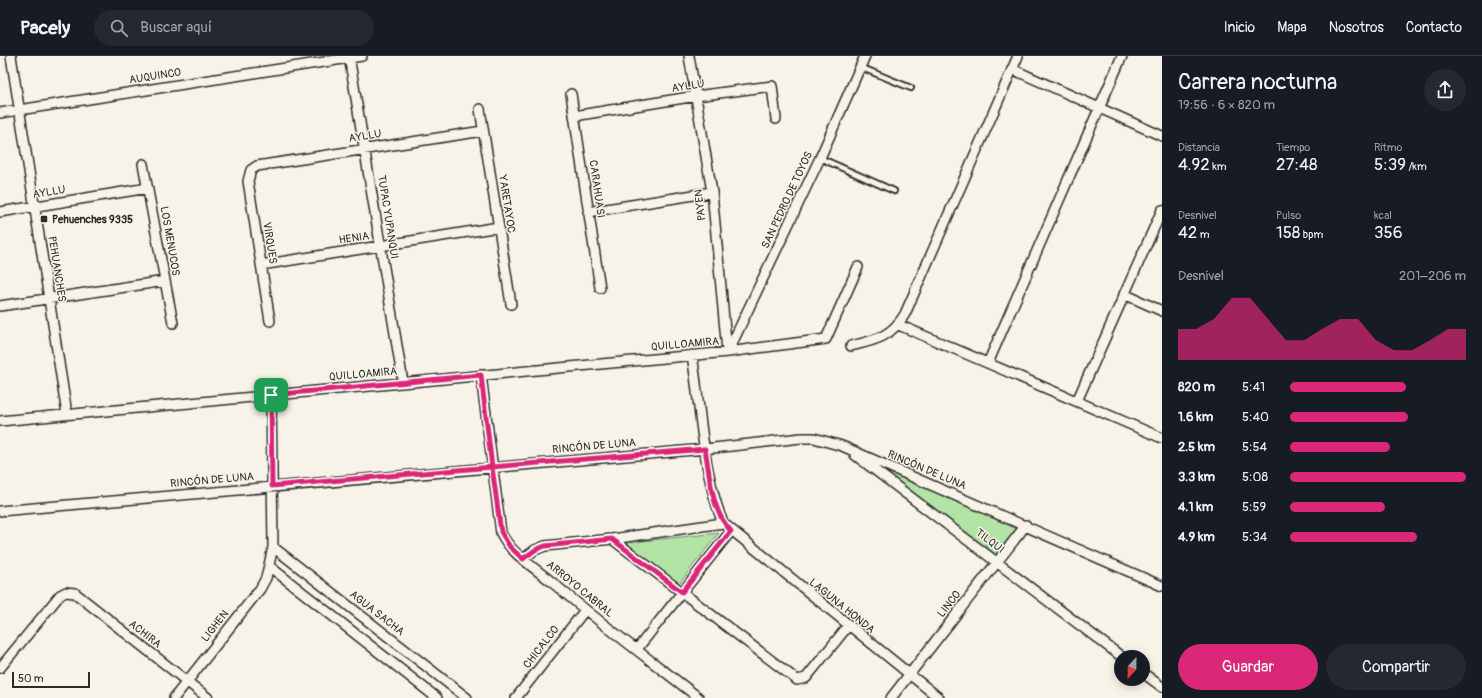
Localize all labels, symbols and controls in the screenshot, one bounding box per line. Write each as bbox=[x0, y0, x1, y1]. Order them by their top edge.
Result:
search box bbox=[94, 10, 374, 46]
text: Pacely bbox=[20, 16, 70, 40]
icon: search bbox=[108, 17, 130, 39]
text: Buscar aquí bbox=[140, 18, 212, 37]
text: Inicio bbox=[1224, 19, 1255, 36]
text: Mapa bbox=[1277, 19, 1307, 36]
text: Nosotros bbox=[1329, 19, 1384, 36]
text: Contacto bbox=[1406, 19, 1462, 36]
street label: AUQUINCO bbox=[128, 65, 182, 87]
text: Carrera nocturna bbox=[1178, 68, 1337, 96]
button: share bbox=[1424, 69, 1466, 111]
street label: AYLLU bbox=[671, 77, 705, 95]
text: 19:56 · 6 × 820 m bbox=[1178, 97, 1275, 113]
street label: AYLLU bbox=[348, 127, 382, 145]
text: Distancia bbox=[1178, 141, 1220, 154]
text: Tiempo bbox=[1276, 141, 1310, 154]
text: Ritmo bbox=[1374, 141, 1402, 154]
street label: SAN PEDRO DE TOYOS bbox=[759, 149, 815, 251]
text: 4.92 bbox=[1178, 154, 1210, 175]
text: 27:48 bbox=[1276, 154, 1317, 175]
text: 5:39 bbox=[1374, 154, 1406, 175]
street label: CARAHUASI bbox=[587, 159, 607, 219]
text: km bbox=[1210, 160, 1227, 173]
text: /km bbox=[1406, 160, 1427, 173]
street label: YARETAYOC bbox=[496, 173, 518, 234]
street label: TUPAC YUPANQUI bbox=[375, 174, 401, 260]
street label: AYLLU bbox=[32, 183, 66, 201]
street label: PAYEN bbox=[692, 188, 708, 222]
street label: LOS MENUCOS bbox=[157, 205, 183, 277]
text: Desnivel bbox=[1178, 209, 1217, 222]
text: Pulso bbox=[1276, 209, 1301, 222]
text: kcal bbox=[1374, 209, 1392, 222]
place label: Pehuenches 9335 bbox=[52, 213, 133, 226]
marker: Pehuenches 9335 bbox=[39, 214, 49, 224]
street label: VIRQUES bbox=[260, 221, 280, 265]
text: 42 bbox=[1178, 222, 1197, 243]
text: 158 bbox=[1276, 222, 1300, 243]
text: 356 bbox=[1374, 222, 1403, 243]
text: m bbox=[1197, 228, 1210, 241]
text: bpm bbox=[1300, 228, 1323, 241]
street label: HENIA bbox=[338, 229, 370, 247]
street label: PEHUANCHES bbox=[45, 235, 69, 303]
text: Desnivel bbox=[1178, 268, 1224, 284]
text: 201–206 m bbox=[1399, 268, 1466, 284]
street label: QUILLOAMIRA bbox=[650, 335, 720, 353]
street label: QUILLOAMIRA bbox=[328, 365, 398, 383]
pin bbox=[254, 378, 288, 412]
text: 820 m bbox=[1178, 379, 1215, 395]
text: 5:41 bbox=[1242, 379, 1265, 395]
icon: arrive bbox=[260, 384, 282, 406]
text: 1.6 km bbox=[1178, 409, 1213, 425]
text: 5:40 bbox=[1242, 409, 1269, 425]
street label: RINCÓN DE LUNA bbox=[551, 435, 636, 456]
text: 2.5 km bbox=[1178, 439, 1215, 455]
text: 5:54 bbox=[1242, 439, 1267, 455]
street label: RINCÓN DE LUNA bbox=[886, 447, 969, 492]
street label: RINCÓN DE LUNA bbox=[169, 469, 254, 490]
text: 3.3 km bbox=[1178, 469, 1215, 485]
text: 5:08 bbox=[1242, 469, 1268, 485]
text: 4.1 km bbox=[1178, 499, 1213, 515]
text: 5:59 bbox=[1242, 499, 1266, 515]
street label: TILQUI bbox=[973, 526, 1007, 556]
text: 4.9 km bbox=[1178, 529, 1215, 545]
text: 5:34 bbox=[1242, 529, 1267, 545]
street label: ARROYO CABRAL bbox=[544, 558, 616, 620]
street label: LAGUNA HONDA bbox=[807, 576, 877, 636]
street label: AGUA SACHA bbox=[347, 588, 407, 638]
street label: LINCO bbox=[935, 588, 963, 620]
street label: LIGHEN bbox=[199, 608, 231, 644]
street label: ACHIRA bbox=[126, 617, 164, 651]
street label: CHICALCO bbox=[520, 623, 562, 671]
button: Guardar bbox=[1178, 644, 1318, 690]
button: Compartir bbox=[1326, 644, 1466, 690]
north arrow bbox=[1114, 650, 1150, 686]
map controls bbox=[1114, 650, 1150, 686]
scale bar bbox=[12, 670, 90, 689]
text: 50 m bbox=[18, 672, 44, 685]

